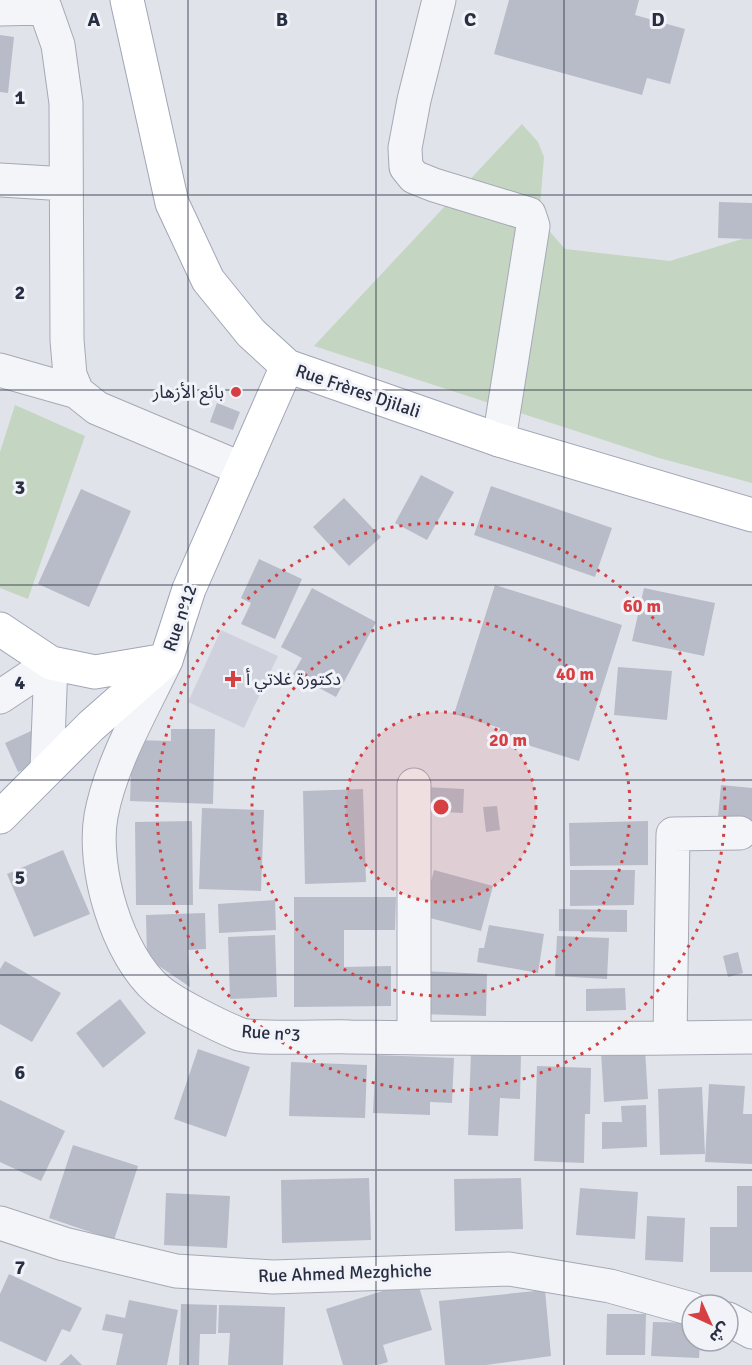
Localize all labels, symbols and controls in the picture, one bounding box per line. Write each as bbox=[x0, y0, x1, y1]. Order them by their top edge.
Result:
text: A bbox=[88, 7, 101, 32]
text: B bbox=[276, 7, 288, 32]
text: C bbox=[464, 7, 476, 32]
text: D bbox=[651, 7, 665, 32]
text: 1 bbox=[15, 85, 26, 110]
text: 2 bbox=[15, 280, 25, 305]
street label: Rue Frères Djilali bbox=[293, 359, 423, 423]
place label: بائع الأزهار bbox=[152, 381, 224, 406]
marker: بائع الأزهار bbox=[229, 385, 243, 399]
text: 3 bbox=[15, 475, 25, 500]
street label: Rue n°12 bbox=[158, 582, 202, 654]
text: 60 m bbox=[623, 595, 661, 617]
text: 40 m bbox=[556, 663, 594, 685]
place label: دكتورة غلاتي أ bbox=[246, 668, 341, 692]
text: 4 bbox=[15, 670, 26, 695]
marker: دكتورة غلاتي أ bbox=[224, 670, 242, 688]
text: 20 m bbox=[489, 729, 527, 751]
centre of rings bbox=[431, 797, 451, 817]
text: 5 bbox=[15, 865, 25, 890]
street label: Rue n°3 bbox=[241, 1020, 301, 1046]
text: 6 bbox=[15, 1060, 26, 1085]
text: 7 bbox=[15, 1255, 26, 1280]
street label: Rue Ahmed Mezghiche bbox=[258, 1259, 432, 1287]
north arrow bbox=[680, 1293, 740, 1353]
text: ش bbox=[705, 1318, 735, 1348]

